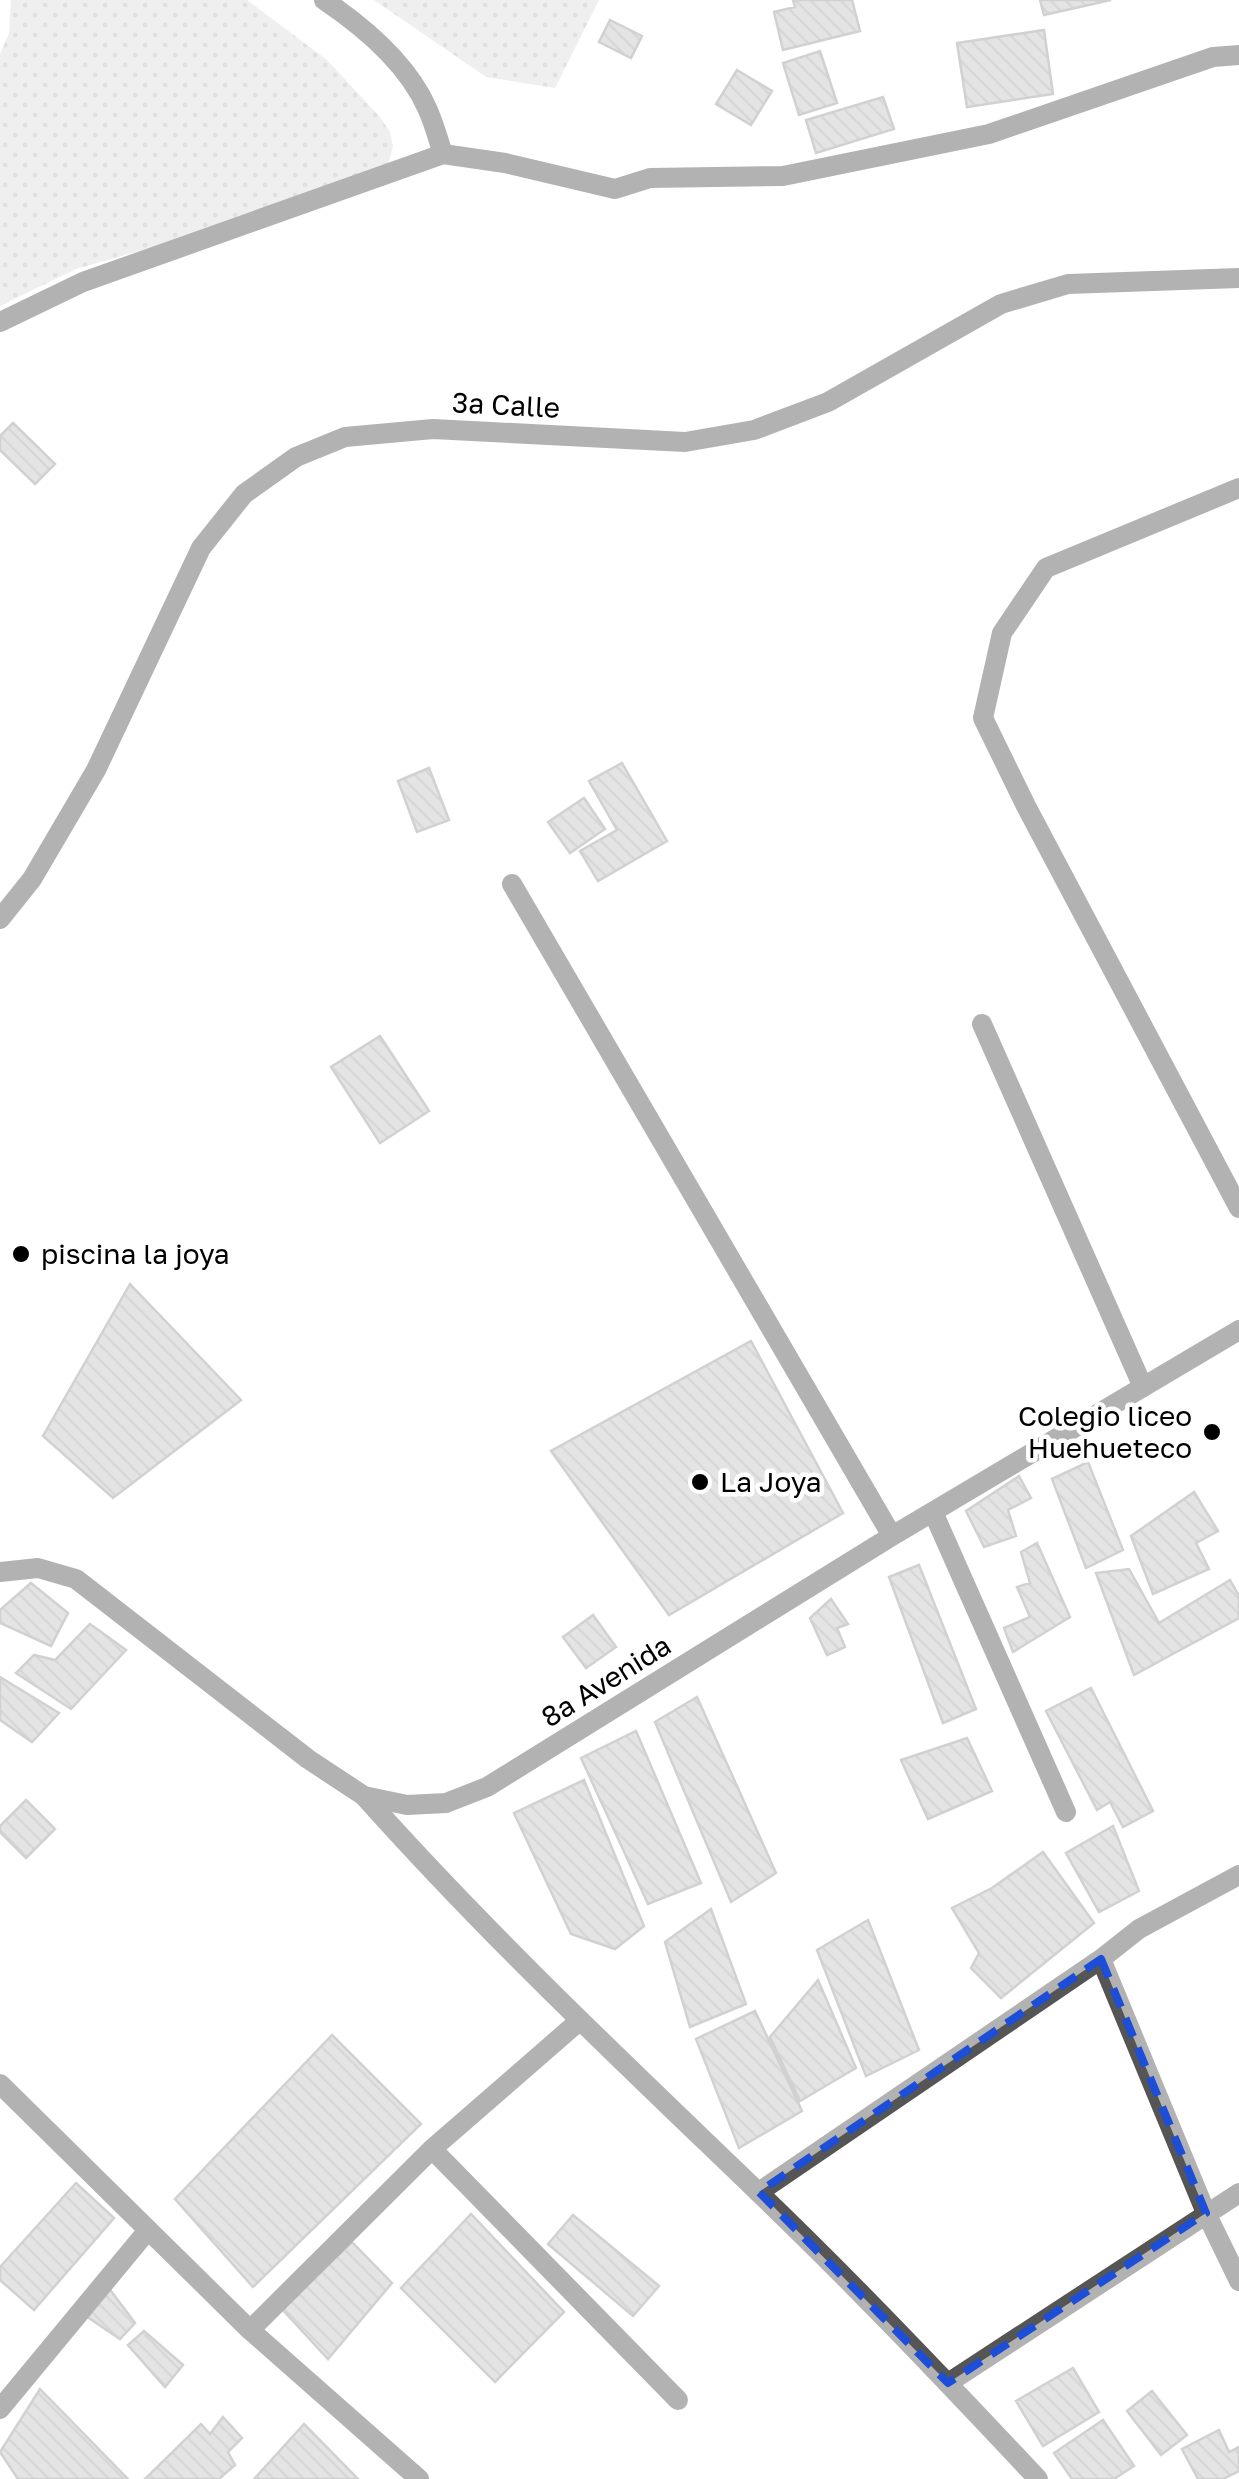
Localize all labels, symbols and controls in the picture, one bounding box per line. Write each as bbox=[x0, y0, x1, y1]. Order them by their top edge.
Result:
street label: 3a Calle bbox=[451, 385, 561, 424]
place label: piscina la joya bbox=[41, 1237, 230, 1270]
marker: piscina la joya bbox=[10, 1243, 32, 1265]
place label: Colegio liceo Huehueteco bbox=[1018, 1399, 1192, 1464]
marker: Colegio liceo Huehueteco bbox=[1201, 1421, 1223, 1443]
place label: La Joya bbox=[720, 1465, 822, 1498]
marker: La Joya bbox=[689, 1471, 711, 1493]
street label: 8a Avenida bbox=[535, 1628, 676, 1733]

